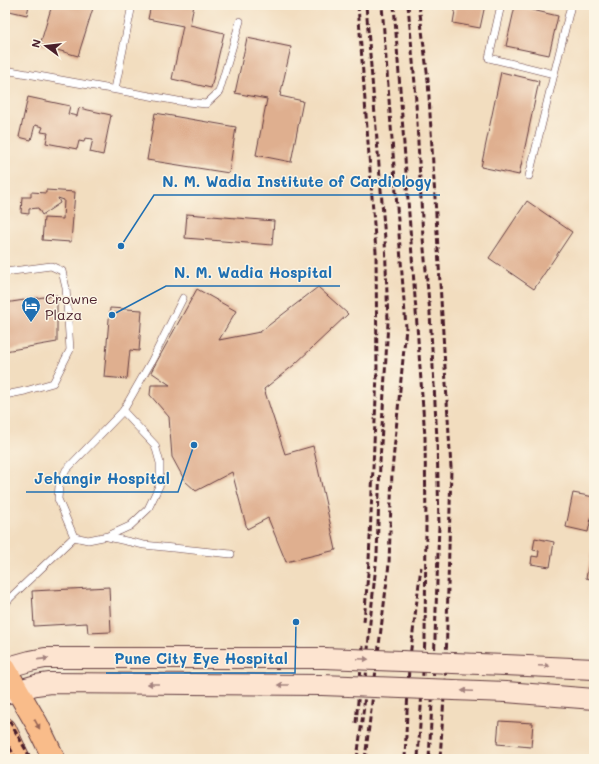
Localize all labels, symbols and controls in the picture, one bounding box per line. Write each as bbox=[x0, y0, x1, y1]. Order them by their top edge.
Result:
north arrow bbox=[26, 26, 66, 66]
text: N bbox=[28, 37, 44, 49]
callout: N. M. Wadia Institute of Cardiology bbox=[154, 168, 440, 195]
text: N. M. Wadia Institute of Cardiology bbox=[162, 171, 432, 191]
callout: N. M. Wadia Hospital bbox=[166, 259, 340, 286]
text: N. M. Wadia Hospital bbox=[174, 262, 332, 282]
place label: Crowne Plaza bbox=[45, 289, 98, 324]
hotel icon: Crowne Plaza bbox=[20, 295, 42, 323]
callout: Jehangir Hospital bbox=[26, 465, 178, 492]
text: Jehangir Hospital bbox=[34, 468, 170, 488]
callout: Pune City Eye Hospital bbox=[106, 646, 295, 673]
text: Pune City Eye Hospital bbox=[114, 648, 288, 668]
one-way arrow bbox=[37, 656, 49, 662]
one-way arrow bbox=[357, 656, 370, 662]
one-way arrow bbox=[538, 663, 550, 670]
one-way arrow bbox=[146, 681, 159, 687]
one-way arrow bbox=[276, 682, 289, 688]
one-way arrow bbox=[460, 688, 473, 694]
one-way arrow bbox=[34, 718, 40, 730]

